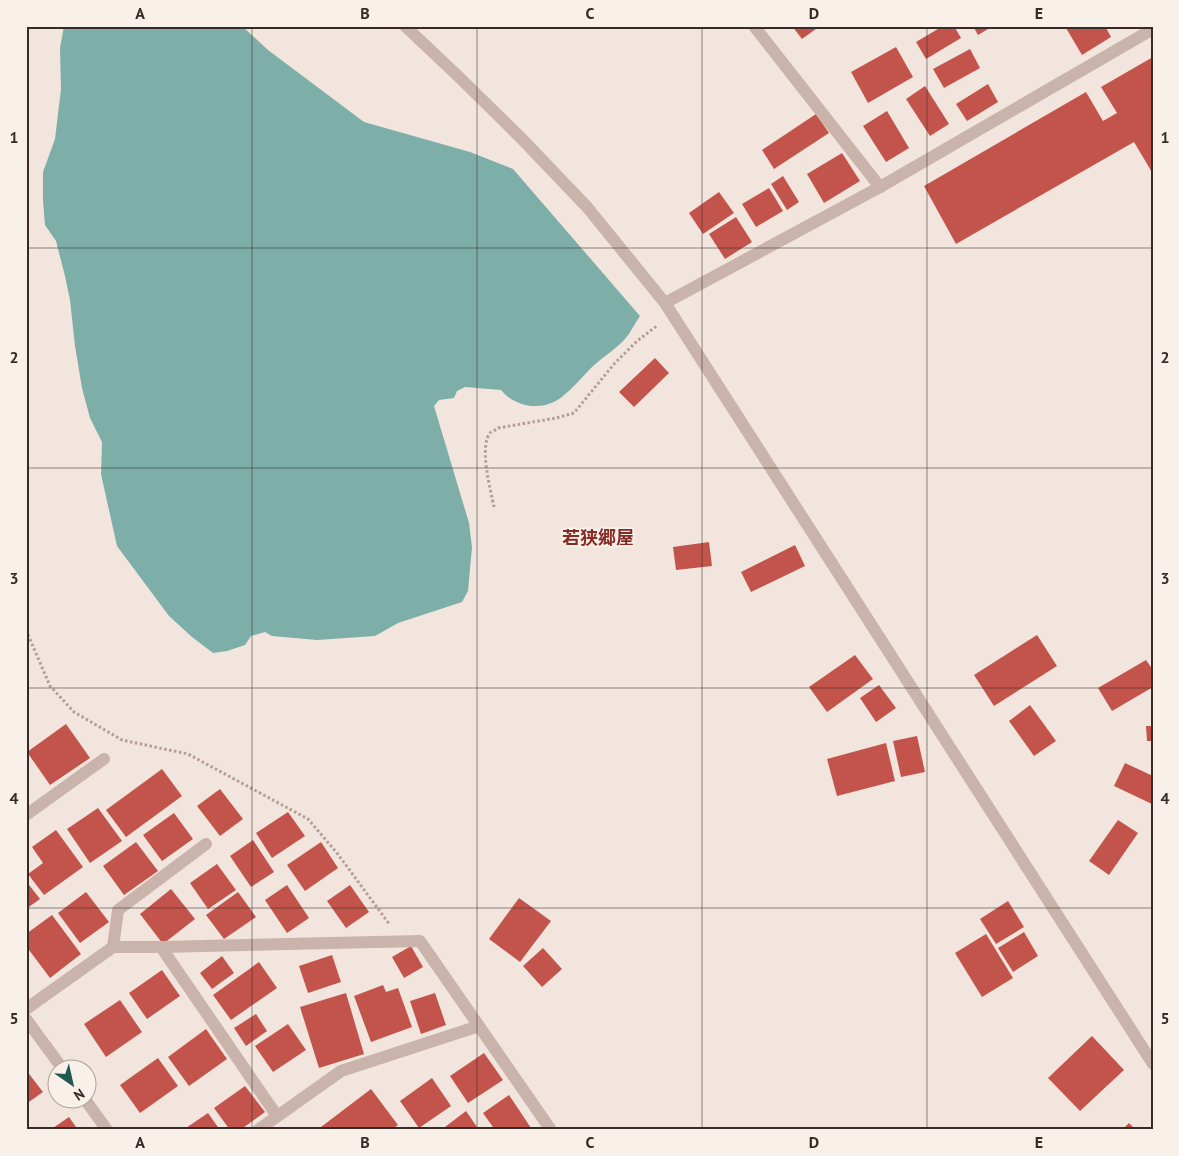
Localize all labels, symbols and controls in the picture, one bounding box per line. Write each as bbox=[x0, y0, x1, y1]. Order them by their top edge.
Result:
text: A bbox=[135, 3, 145, 23]
text: B bbox=[360, 3, 370, 23]
text: C bbox=[586, 3, 595, 23]
text: D bbox=[809, 3, 819, 23]
text: E bbox=[1035, 3, 1043, 23]
text: 1 bbox=[9, 127, 19, 147]
text: 1 bbox=[1160, 127, 1170, 147]
text: 2 bbox=[9, 347, 19, 367]
text: 2 bbox=[1160, 347, 1170, 367]
district label: 若狭郷屋 bbox=[562, 526, 634, 549]
text: 3 bbox=[9, 568, 19, 588]
text: 3 bbox=[1160, 568, 1170, 588]
text: 4 bbox=[9, 788, 19, 808]
text: 4 bbox=[1160, 788, 1170, 808]
text: 5 bbox=[9, 1008, 19, 1028]
text: 5 bbox=[1160, 1008, 1170, 1028]
north arrow bbox=[48, 1058, 98, 1108]
text: N bbox=[70, 1085, 88, 1105]
text: A bbox=[135, 1132, 145, 1152]
text: B bbox=[360, 1132, 370, 1152]
text: C bbox=[586, 1132, 595, 1152]
text: D bbox=[809, 1132, 819, 1152]
text: E bbox=[1035, 1132, 1043, 1152]

